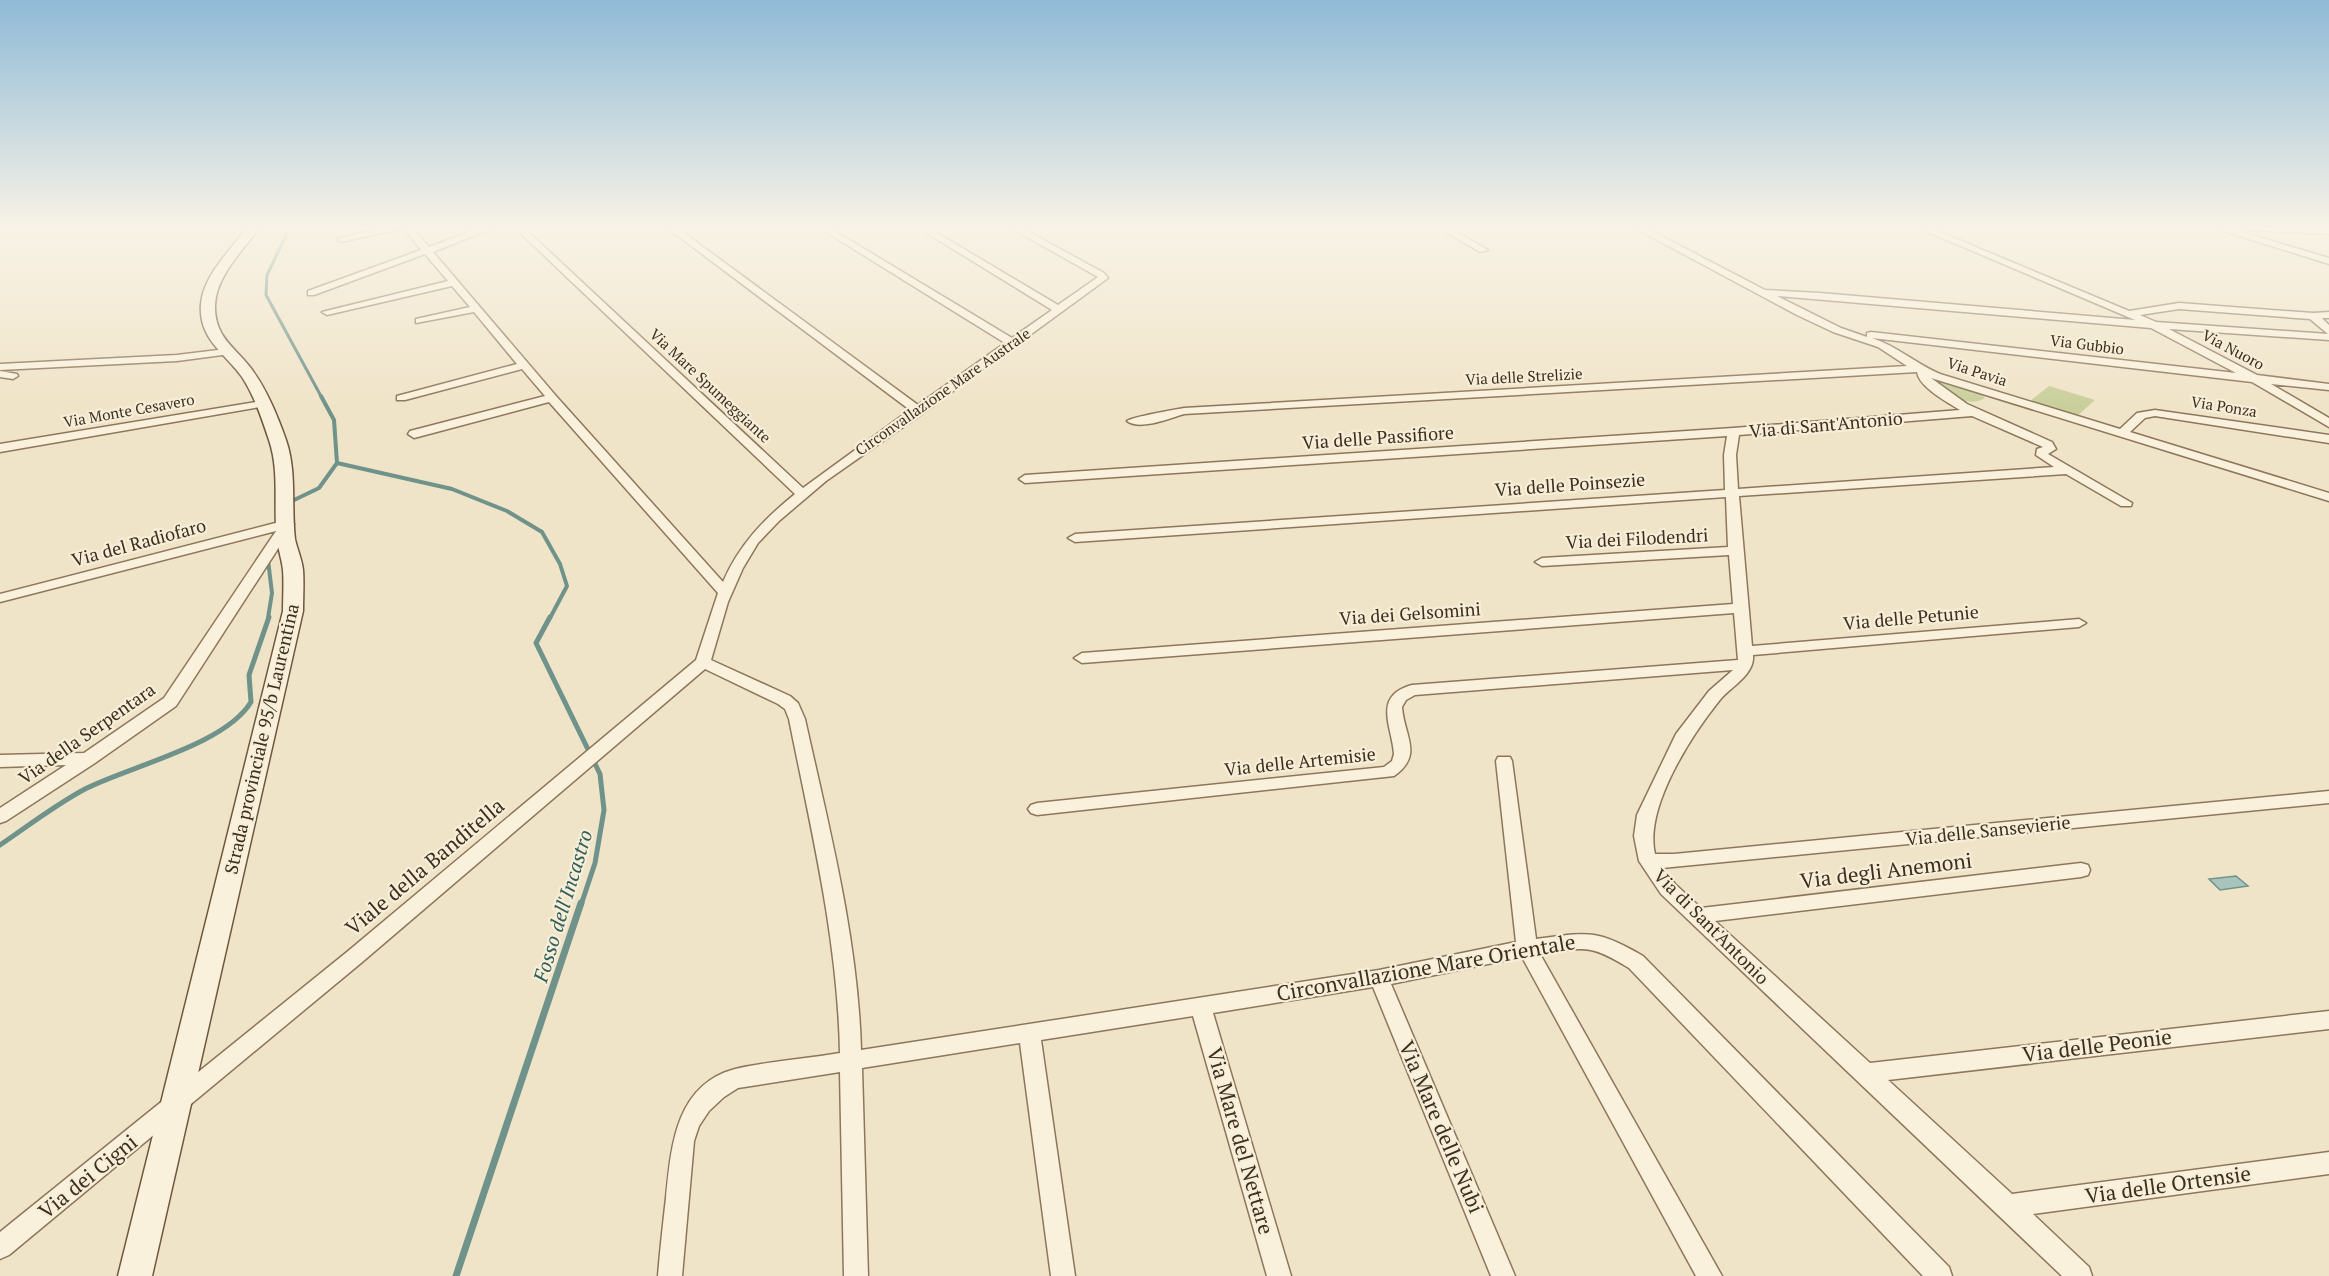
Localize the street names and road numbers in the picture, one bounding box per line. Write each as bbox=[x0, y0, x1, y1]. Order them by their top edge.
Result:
street label: Circonvallazione Mare Australe bbox=[851, 323, 1034, 459]
street label: Via Mare Spumeggiante bbox=[646, 324, 776, 447]
street label: Via Nuoro bbox=[2199, 324, 2268, 374]
street label: Via Gubbio bbox=[2049, 330, 2125, 358]
street label: Via Pavia bbox=[1945, 352, 2010, 390]
street label: Via delle Strelizie bbox=[1465, 363, 1583, 389]
street label: Via Monte Cesavero bbox=[62, 389, 196, 431]
street label: Via Ponza bbox=[2190, 391, 2259, 421]
street label: Via di Sant'Antonio bbox=[1748, 405, 1904, 443]
street label: Via delle Passifiore bbox=[1301, 420, 1455, 454]
street label: Via delle Poinsezie bbox=[1494, 467, 1646, 501]
street label: Via del Radiofaro bbox=[69, 513, 209, 571]
street label: Via dei Filodendri bbox=[1565, 522, 1709, 554]
street label: Via dei Gelsomini bbox=[1338, 596, 1481, 630]
street label: Via delle Petunie bbox=[1842, 599, 1980, 635]
street label: Strada provinciale 95/b Laurentina bbox=[218, 601, 304, 876]
street label: Via della Serpentara bbox=[13, 677, 160, 789]
street label: Via delle Artemisie bbox=[1223, 741, 1377, 781]
street label: Viale della Banditella bbox=[339, 791, 510, 941]
street label: Via delle Sansevierie bbox=[1904, 809, 2071, 851]
street label: Via degli Anemoni bbox=[1798, 846, 1973, 894]
street label: Via di Sant'Antonio bbox=[1649, 863, 1775, 989]
street label: Circonvallazione Mare Orientale bbox=[1274, 927, 1577, 1007]
street label: Via delle Peonie bbox=[2021, 1022, 2173, 1068]
street label: Via Mare delle Nubi bbox=[1393, 1036, 1491, 1217]
street label: Via Mare del Nettare bbox=[1201, 1044, 1281, 1237]
street label: Via dei Cigni bbox=[32, 1128, 143, 1225]
street label: Via delle Ortensie bbox=[2083, 1159, 2253, 1210]

